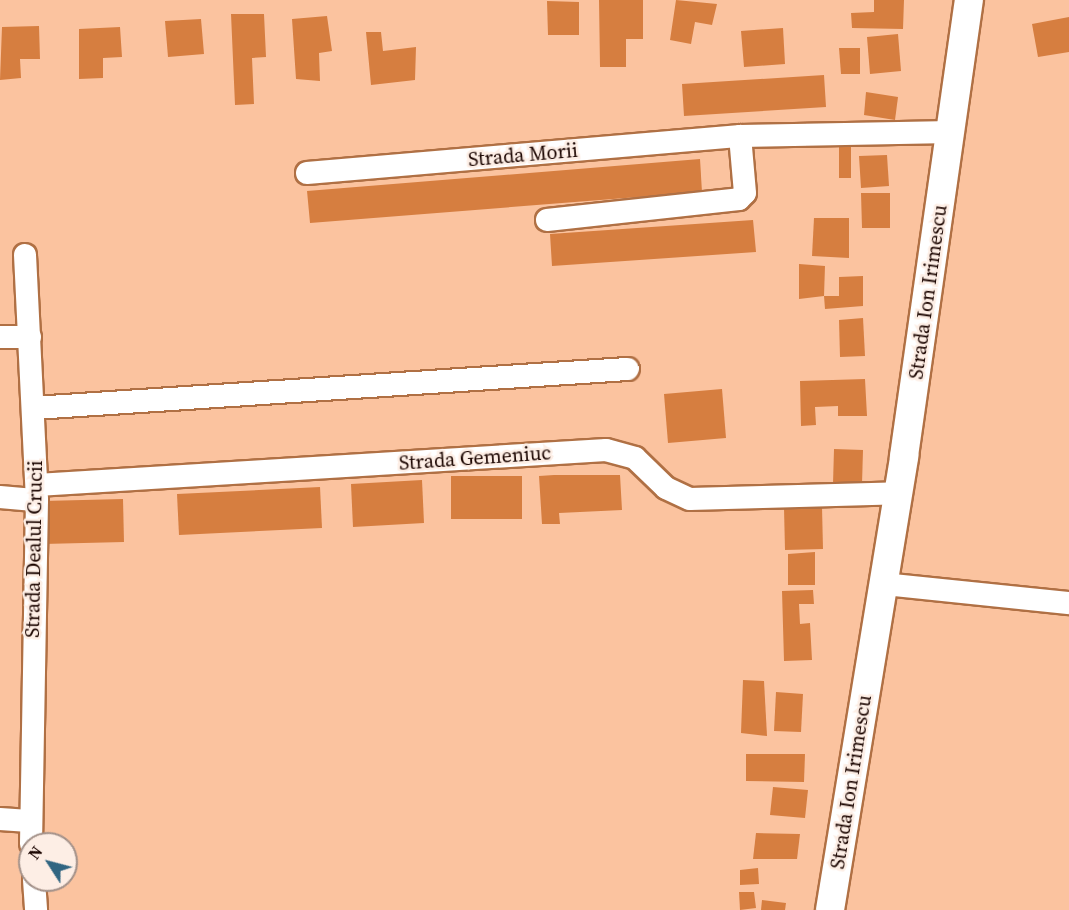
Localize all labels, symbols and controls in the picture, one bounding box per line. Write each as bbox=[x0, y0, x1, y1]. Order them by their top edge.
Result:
street label: Strada Morii bbox=[467, 138, 579, 172]
street label: Strada Ion Irimescu bbox=[904, 203, 952, 381]
street label: Strada Gemeniuc bbox=[398, 441, 552, 475]
street label: Strada Dealul Crucii bbox=[20, 460, 48, 638]
street label: Strada Ion Irimescu bbox=[825, 693, 877, 871]
north arrow bbox=[18, 832, 78, 892]
text: N bbox=[23, 841, 47, 864]

